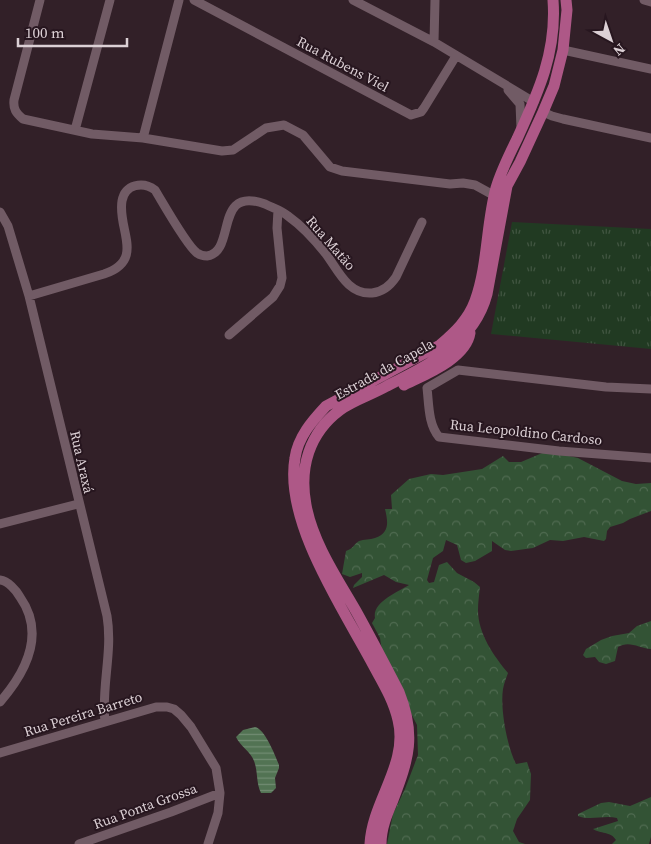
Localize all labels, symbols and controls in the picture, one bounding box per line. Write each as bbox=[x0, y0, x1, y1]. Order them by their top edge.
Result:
scale bar bbox=[18, 15, 126, 47]
north arrow bbox=[586, 15, 636, 65]
text: 100 m bbox=[25, 22, 65, 43]
street label: Rua Rubens Viel bbox=[293, 31, 393, 97]
text: N bbox=[609, 39, 630, 61]
street label: Rua Matão bbox=[302, 211, 361, 275]
street label: Estrada da Capela bbox=[331, 333, 438, 404]
street label: Rua Leopoldino Cardoso bbox=[449, 414, 603, 450]
street label: Rua Araxá bbox=[65, 429, 99, 496]
street label: Rua Pereira Barreto bbox=[21, 686, 145, 742]
street label: Rua Ponta Grossa bbox=[90, 778, 200, 834]

